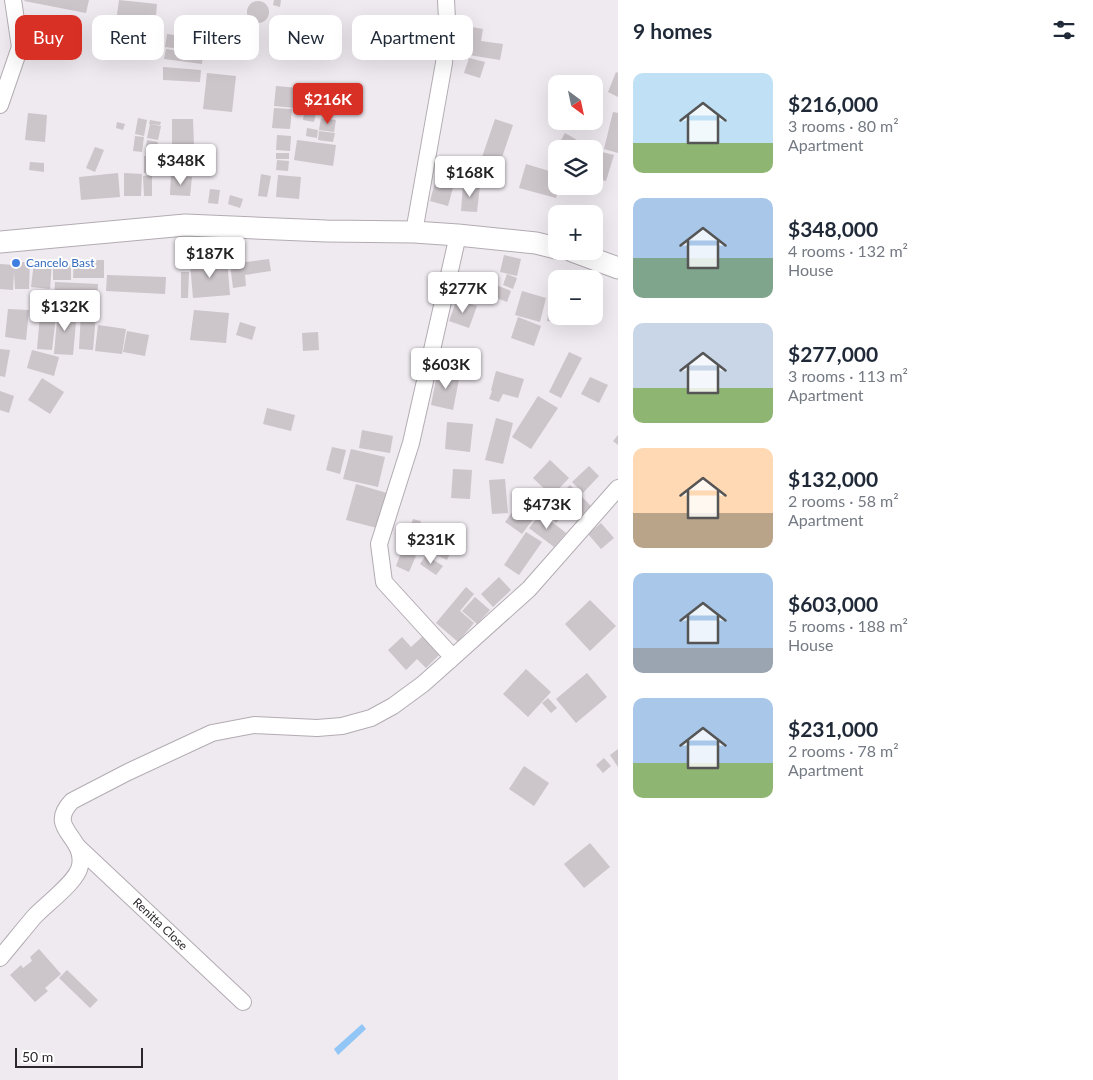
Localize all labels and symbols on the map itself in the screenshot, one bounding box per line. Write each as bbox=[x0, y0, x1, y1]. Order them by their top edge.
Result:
north arrow bbox=[548, 75, 602, 130]
pin: $216K bbox=[293, 82, 363, 125]
pin: $348K bbox=[146, 144, 216, 186]
pin: $168K bbox=[435, 156, 505, 198]
pin: $187K bbox=[175, 236, 245, 279]
place label: Cancelo Bast bbox=[26, 255, 95, 270]
marker: Cancelo Bast bbox=[10, 257, 22, 269]
pin: $277K bbox=[428, 272, 498, 314]
pin: $132K bbox=[30, 290, 100, 332]
pin: $603K bbox=[411, 348, 481, 390]
pin: $473K bbox=[512, 488, 582, 530]
pin: $231K bbox=[396, 522, 466, 565]
street label: Renitta Close bbox=[130, 894, 191, 953]
scale bar bbox=[15, 1045, 142, 1068]

